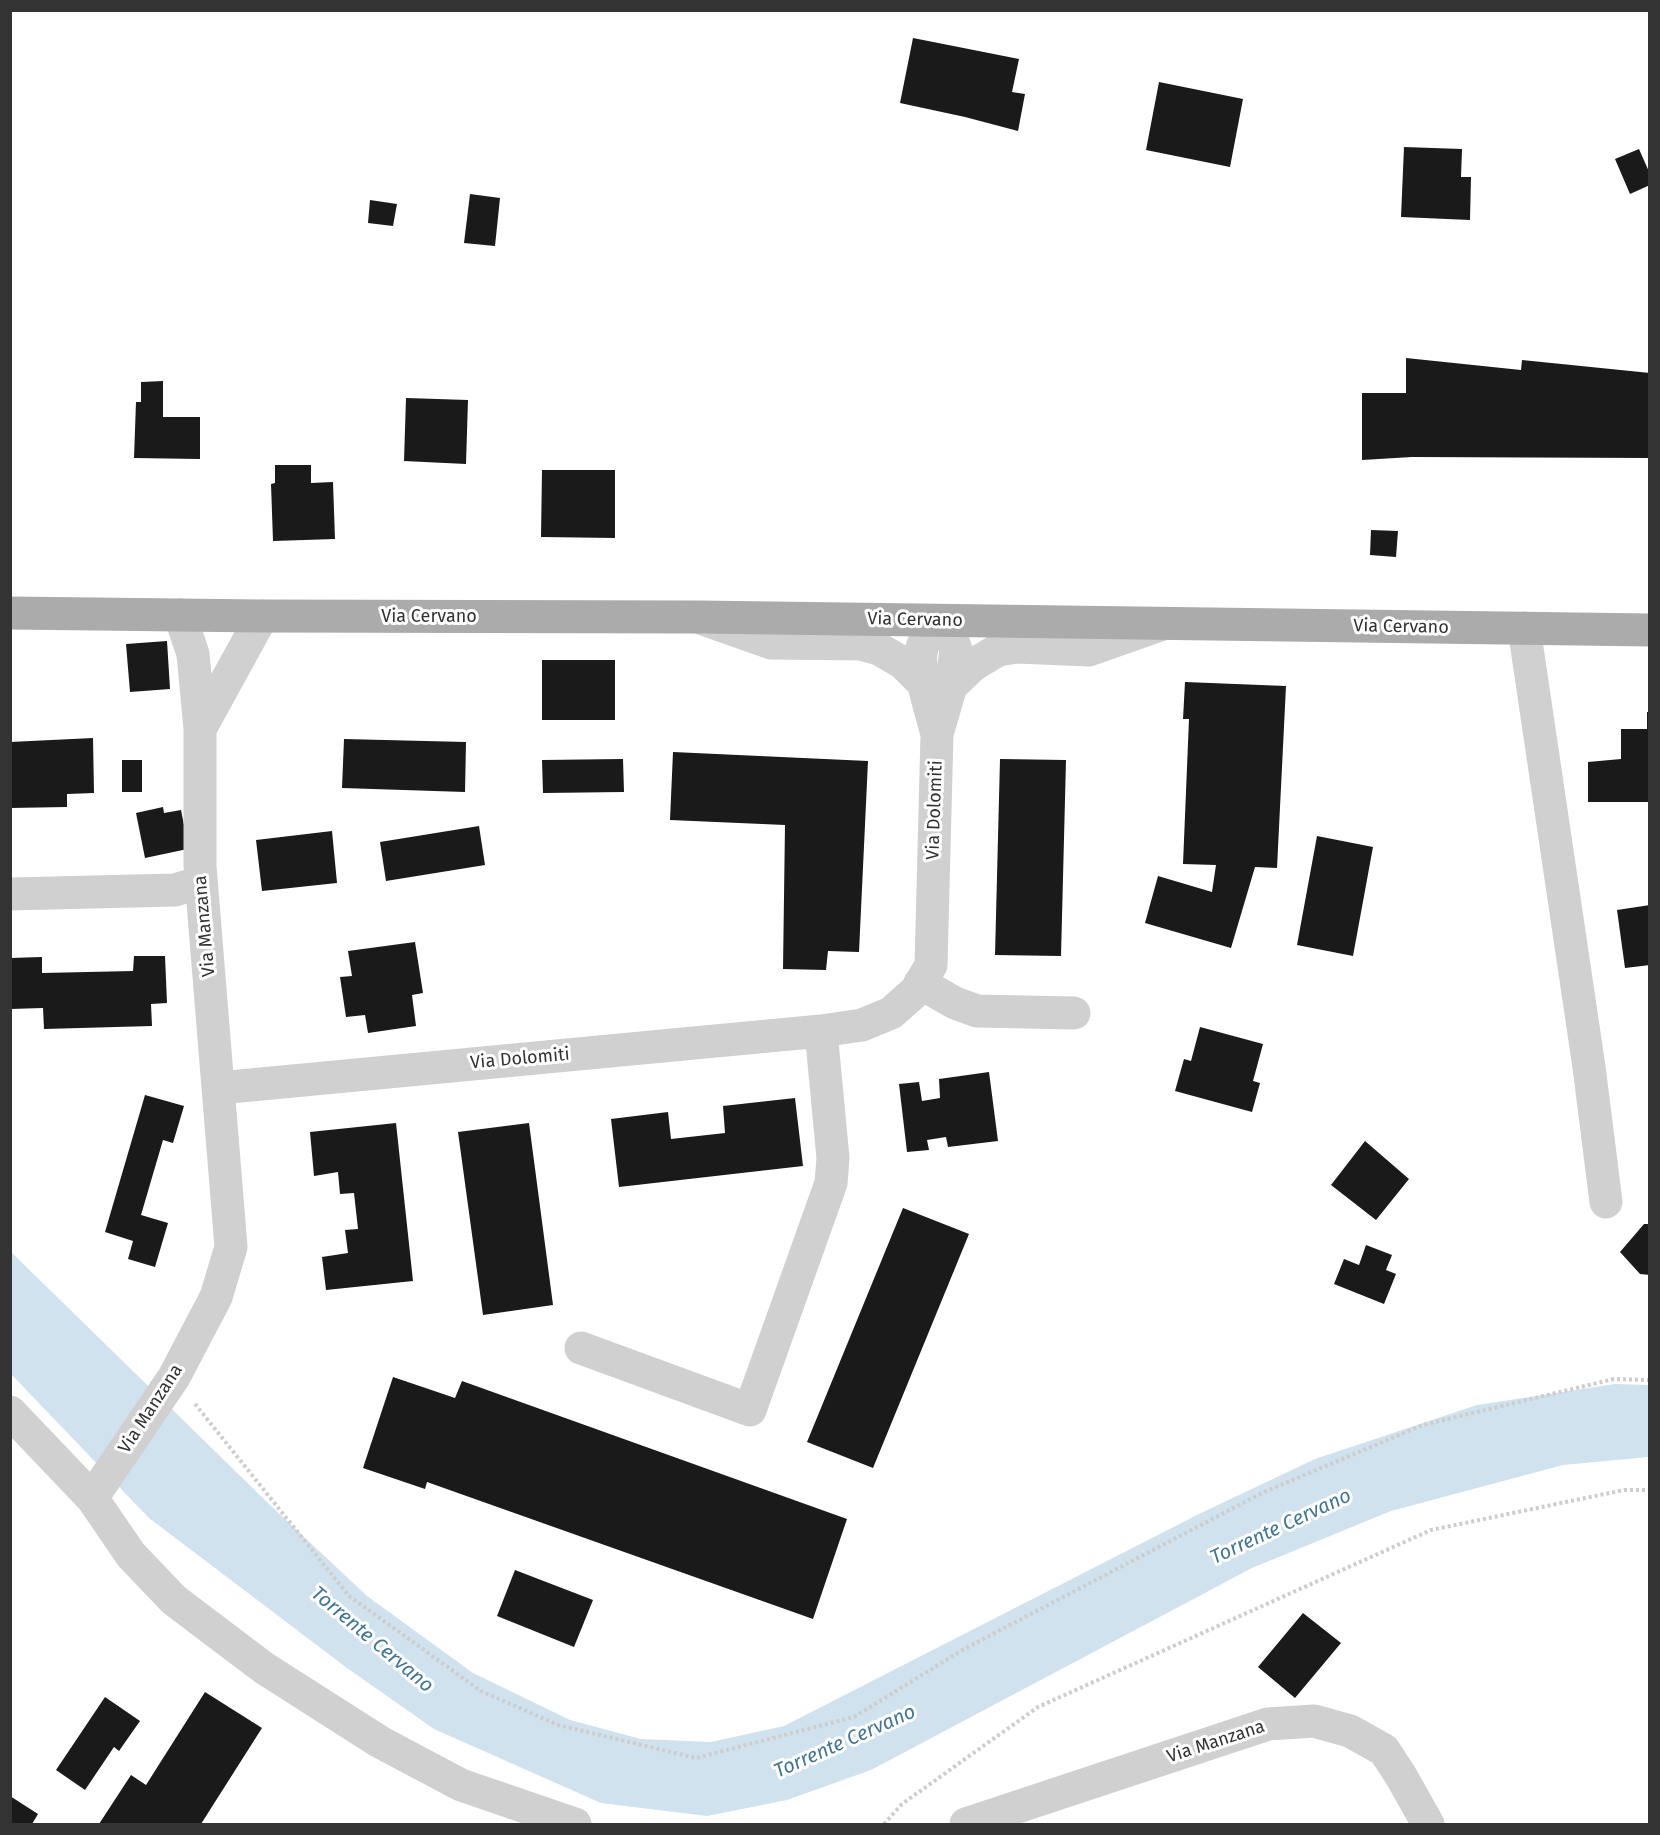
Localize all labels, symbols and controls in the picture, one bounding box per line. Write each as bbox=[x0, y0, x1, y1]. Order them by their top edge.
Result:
street label: Via Cervano bbox=[381, 606, 477, 628]
street label: Via Cervano bbox=[867, 608, 963, 632]
street label: Via Cervano bbox=[1353, 615, 1449, 639]
street label: Via Dolomiti bbox=[922, 760, 948, 860]
street label: Via Manzana bbox=[190, 874, 220, 978]
street label: Via Dolomiti bbox=[469, 1044, 571, 1074]
street label: Via Manzana bbox=[114, 1360, 188, 1458]
water label: Torrente Cervano bbox=[1207, 1484, 1355, 1570]
water label: Torrente Cervano bbox=[306, 1582, 438, 1698]
water label: Torrente Cervano bbox=[771, 1700, 919, 1784]
street label: Via Manzana bbox=[1164, 1716, 1268, 1768]

